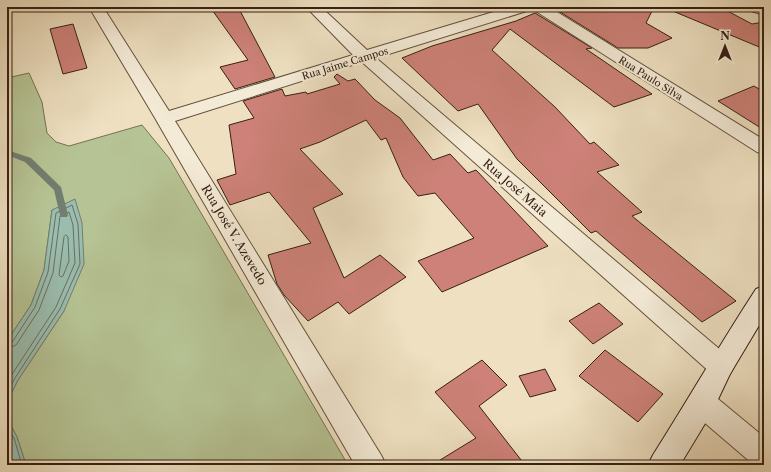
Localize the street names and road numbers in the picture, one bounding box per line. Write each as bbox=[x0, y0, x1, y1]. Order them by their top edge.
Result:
street label: Rua Jaime Campos bbox=[300, 44, 390, 83]
street label: Rua Paulo Silva bbox=[616, 53, 686, 104]
street label: Rua José Maia bbox=[480, 156, 551, 220]
street label: Rua José V. Azevedo bbox=[199, 182, 270, 288]

